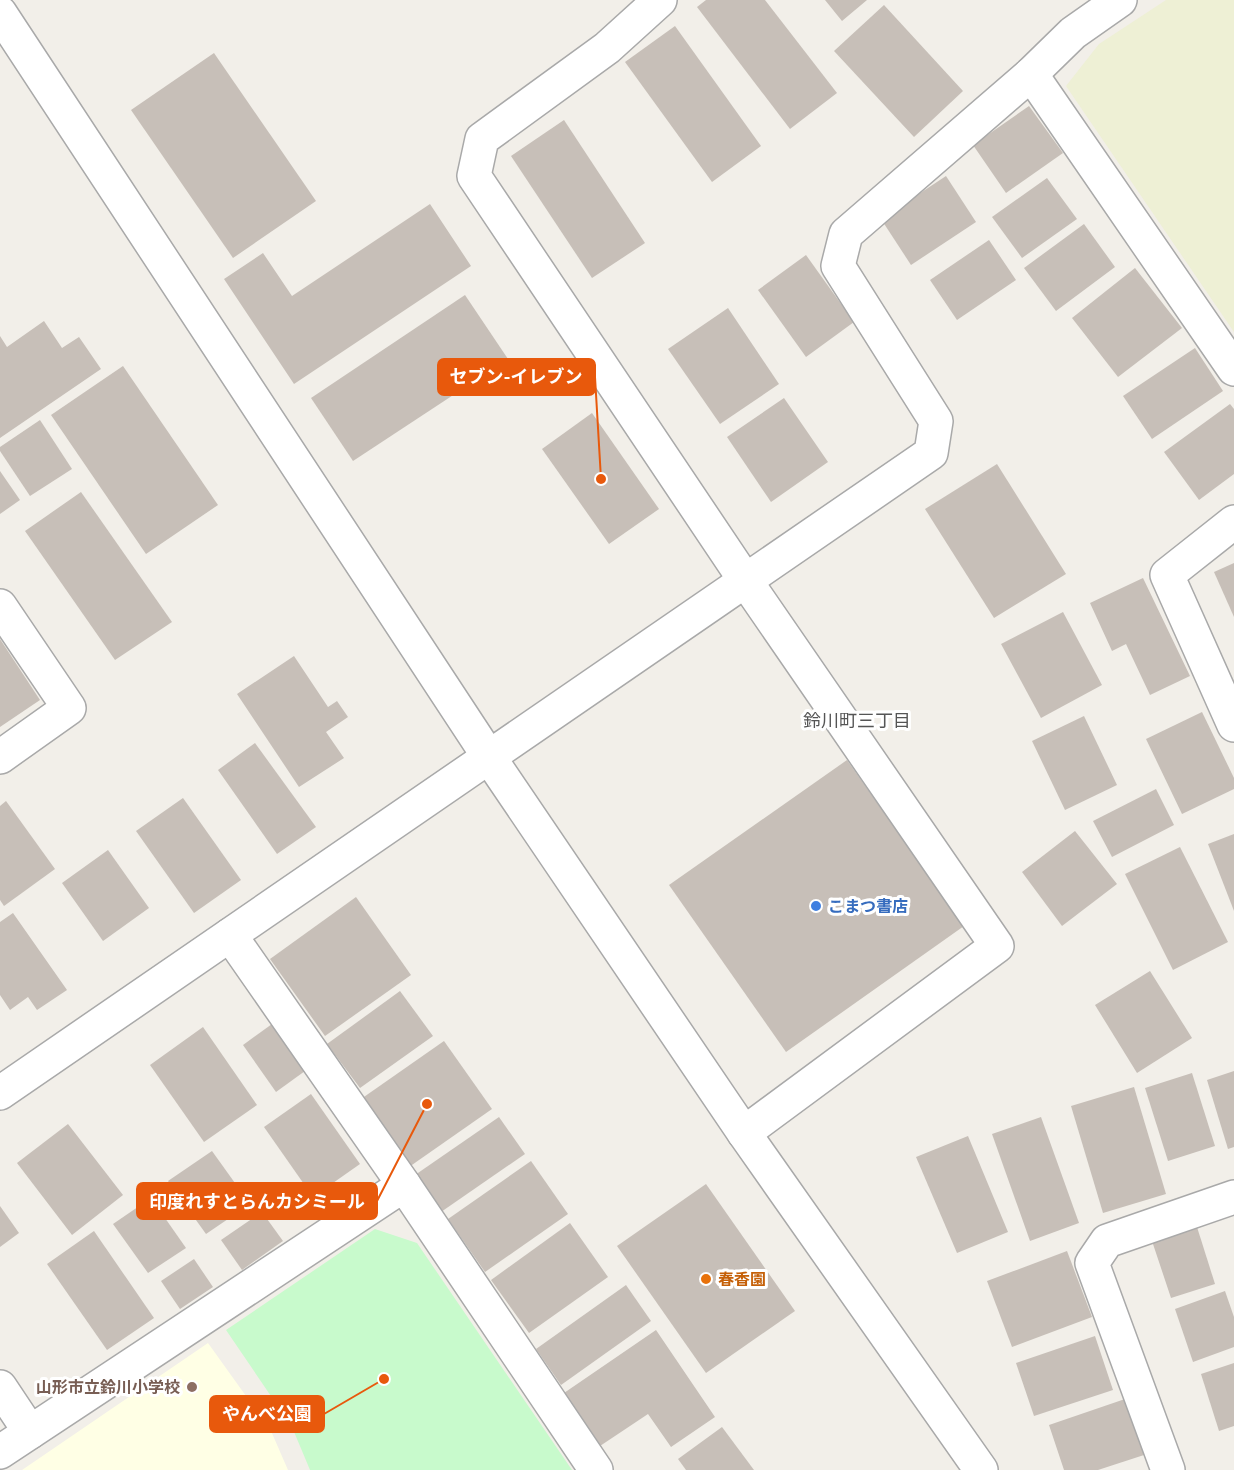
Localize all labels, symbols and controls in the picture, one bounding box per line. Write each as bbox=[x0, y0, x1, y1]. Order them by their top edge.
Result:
callout: セブン-イレブン bbox=[438, 359, 595, 395]
text: セブン-イレブン bbox=[449, 366, 583, 387]
district label: 鈴川町三丁目 bbox=[803, 710, 911, 731]
place label: こまつ書店 bbox=[828, 897, 908, 916]
marker: こまつ書店 bbox=[809, 899, 823, 913]
callout: 印度れすとらんカシミール bbox=[137, 1183, 377, 1219]
text: 印度れすとらんカシミール bbox=[149, 1191, 365, 1212]
place label: 春香園 bbox=[718, 1270, 766, 1289]
marker: 春香園 bbox=[699, 1272, 713, 1286]
place label: 山形市立鈴川小学校 bbox=[36, 1378, 180, 1397]
marker: 山形市立鈴川小学校 bbox=[185, 1380, 199, 1394]
callout: やんべ公園 bbox=[210, 1396, 324, 1432]
text: やんべ公園 bbox=[222, 1403, 312, 1424]

